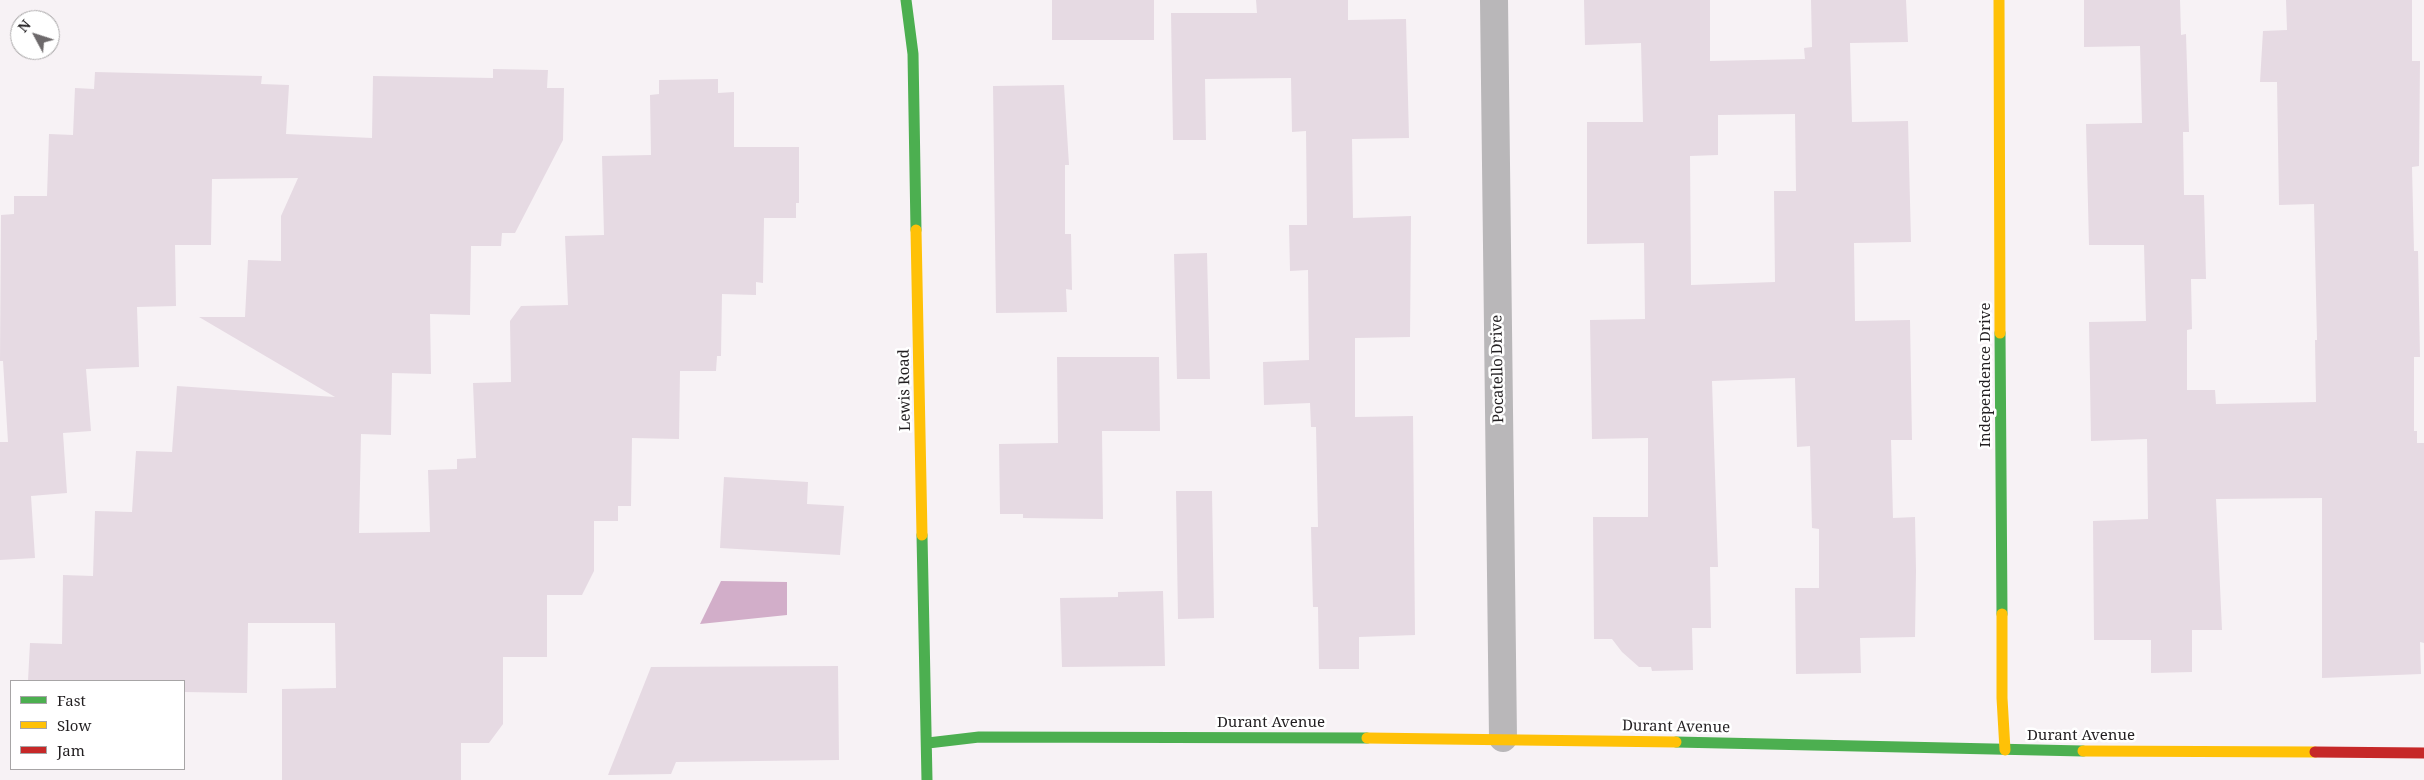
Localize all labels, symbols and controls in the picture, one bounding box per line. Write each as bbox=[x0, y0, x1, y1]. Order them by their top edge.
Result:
north arrow bbox=[10, 10, 60, 60]
text: N bbox=[13, 15, 35, 36]
street label: Independence Drive bbox=[1977, 302, 1995, 448]
street label: Pocatello Drive bbox=[1488, 315, 1508, 423]
street label: Lewis Road bbox=[895, 349, 915, 431]
legend bbox=[10, 680, 185, 770]
text: Fast bbox=[57, 690, 86, 710]
street label: Durant Avenue bbox=[1217, 714, 1325, 732]
text: Slow bbox=[57, 715, 91, 735]
street label: Durant Avenue bbox=[1622, 717, 1730, 737]
street label: Durant Avenue bbox=[2027, 727, 2135, 745]
text: Jam bbox=[57, 740, 85, 760]

